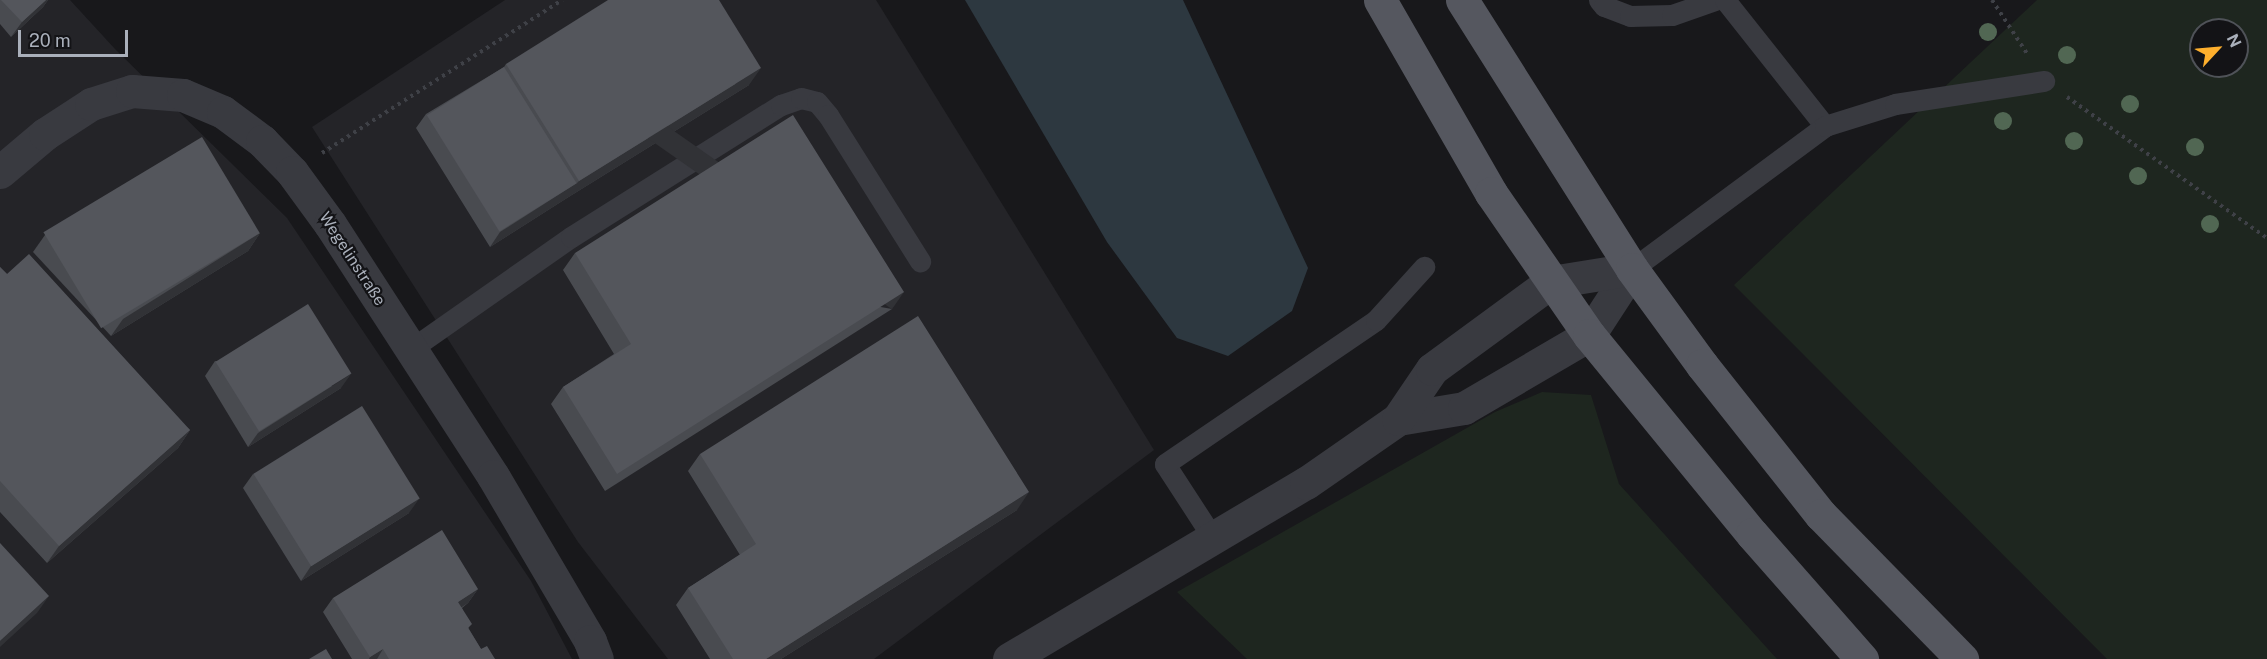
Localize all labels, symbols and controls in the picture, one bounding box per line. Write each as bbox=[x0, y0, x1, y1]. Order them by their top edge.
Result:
scale bar bbox=[21, 18, 130, 56]
north arrow bbox=[2189, 18, 2249, 78]
text: 20 m bbox=[29, 30, 71, 51]
text: N bbox=[2223, 31, 2245, 51]
street label: Wegelinstraße bbox=[315, 209, 389, 309]

